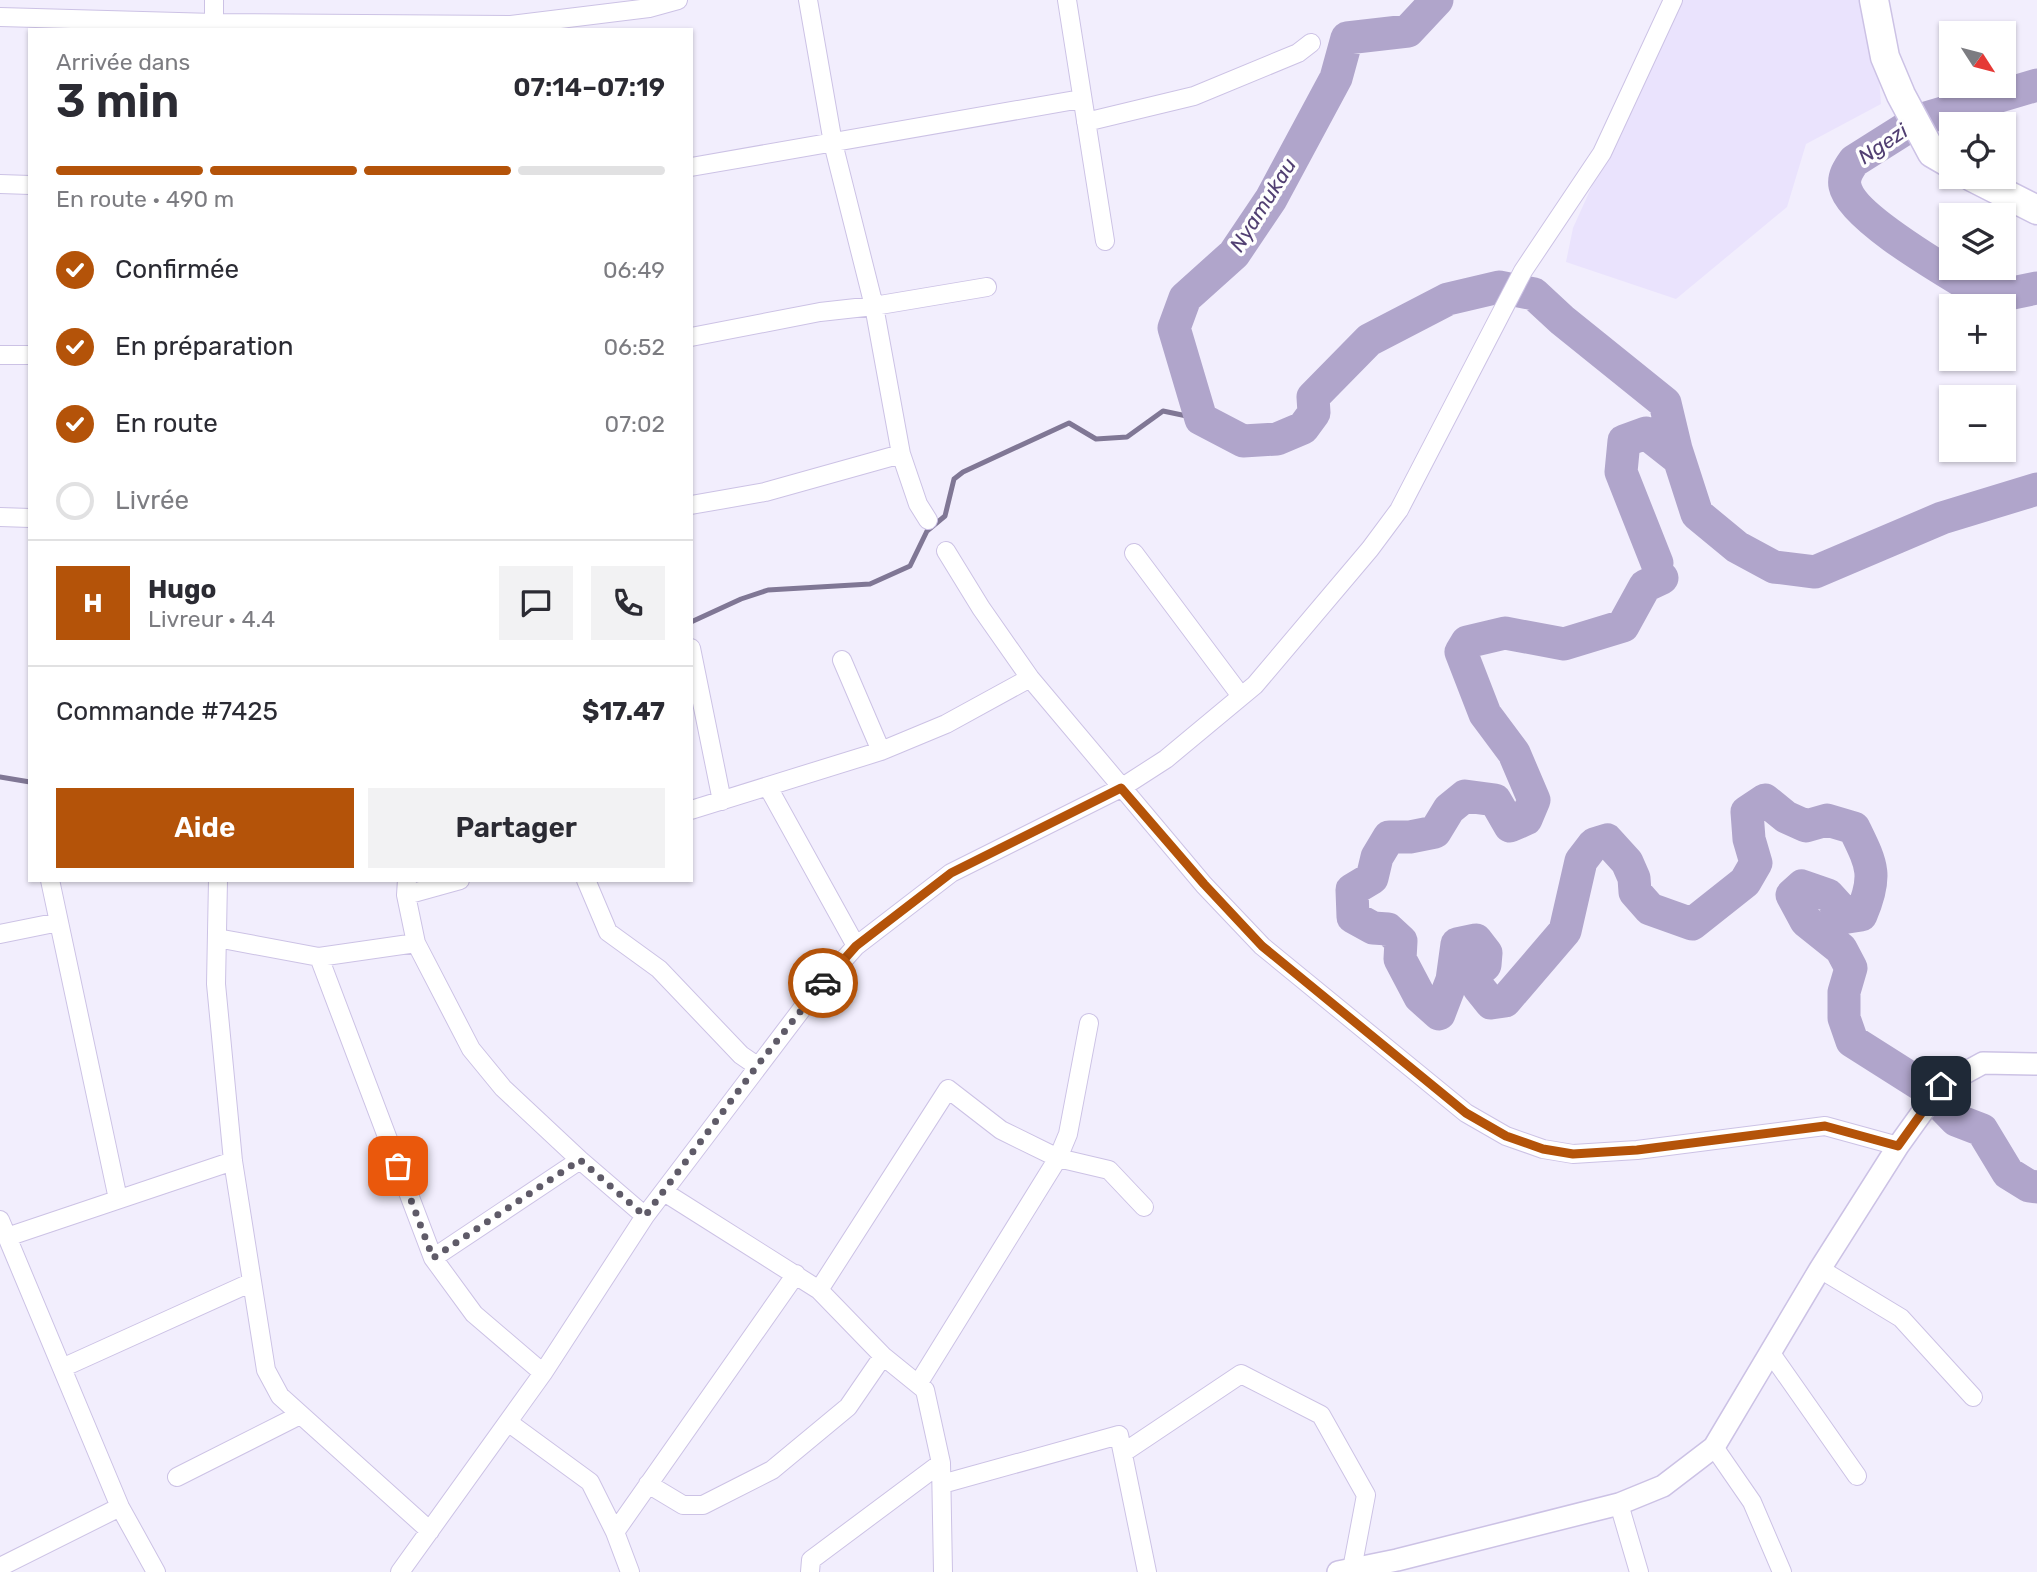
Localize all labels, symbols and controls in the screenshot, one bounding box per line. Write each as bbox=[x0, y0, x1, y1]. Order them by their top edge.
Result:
north arrow bbox=[1939, 21, 2016, 98]
map controls bbox=[1939, 21, 2016, 462]
text: Arrivée dans bbox=[56, 48, 190, 76]
text: 07:14–07:19 bbox=[513, 72, 665, 103]
text: 3 min bbox=[56, 74, 179, 129]
button: locate bbox=[1939, 112, 2016, 189]
water label: Ngezi bbox=[1853, 117, 1913, 169]
water label: Nyamukau bbox=[1224, 153, 1301, 256]
text: En route · 490 m bbox=[56, 185, 234, 213]
button: layers bbox=[1939, 203, 2016, 280]
icon: check bbox=[56, 251, 94, 289]
text: Confirmée bbox=[115, 254, 239, 285]
text: 06:49 bbox=[603, 256, 665, 284]
button: + bbox=[1939, 294, 2016, 371]
icon: check bbox=[56, 328, 94, 366]
text: En préparation bbox=[115, 331, 293, 362]
text: 06:52 bbox=[603, 333, 665, 361]
button: − bbox=[1939, 385, 2016, 462]
icon: check bbox=[56, 405, 94, 443]
text: En route bbox=[115, 408, 218, 439]
text: 07:02 bbox=[605, 410, 665, 438]
text: Livrée bbox=[115, 485, 189, 516]
button: chat bbox=[499, 566, 573, 640]
button: phone bbox=[591, 566, 665, 640]
text: Hugo bbox=[148, 574, 216, 605]
text: H bbox=[83, 588, 103, 619]
text: Livreur · 4.4 bbox=[148, 605, 275, 633]
text: Commande #7425 bbox=[56, 696, 278, 727]
text: $17.47 bbox=[582, 696, 665, 727]
button: Aide bbox=[56, 788, 354, 868]
button: Partager bbox=[368, 788, 665, 868]
courier bbox=[788, 948, 858, 1018]
icon: car bbox=[804, 964, 842, 1002]
pin bbox=[1911, 1056, 1971, 1116]
icon: home bbox=[1922, 1067, 1960, 1105]
pin bbox=[368, 1136, 428, 1196]
icon: bag bbox=[379, 1147, 417, 1185]

